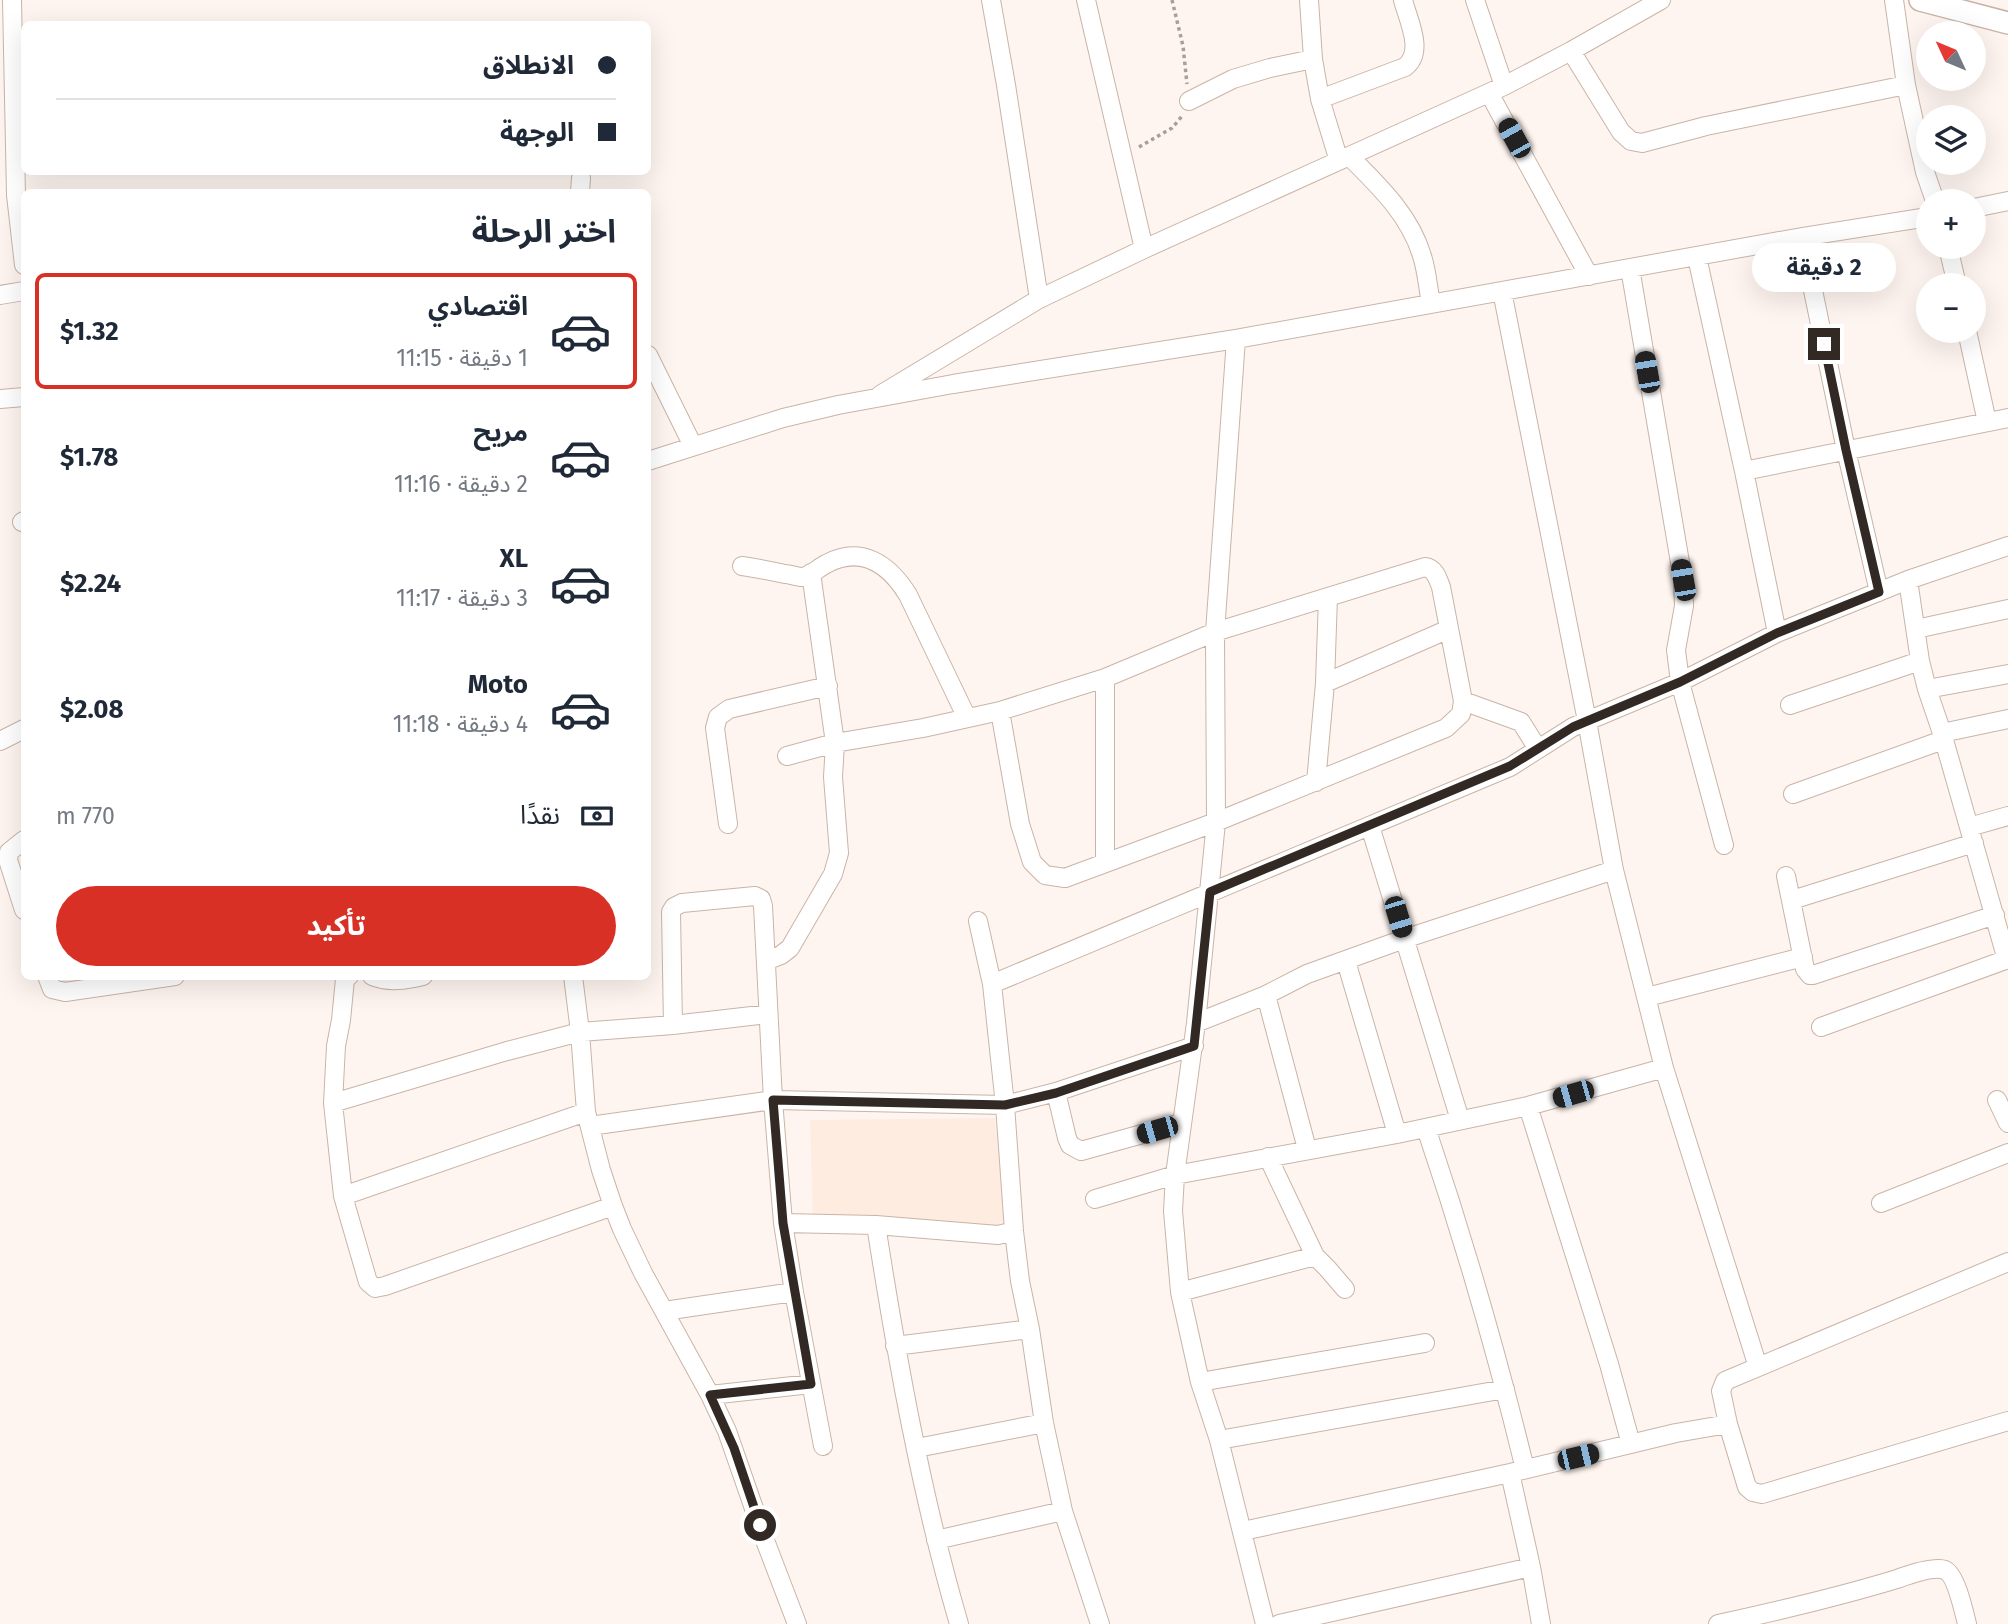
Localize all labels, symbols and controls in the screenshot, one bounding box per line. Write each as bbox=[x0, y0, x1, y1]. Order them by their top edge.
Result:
north arrow bbox=[1916, 21, 1986, 91]
map controls bbox=[1916, 21, 1986, 343]
text: الانطلاق bbox=[483, 50, 574, 81]
button: layers bbox=[1916, 105, 1986, 175]
car bbox=[1495, 115, 1534, 161]
text: الوجهة bbox=[500, 117, 574, 148]
button: + bbox=[1916, 189, 1986, 259]
text: اختر الرحلة bbox=[472, 212, 616, 250]
callout: 2 دقيقة bbox=[1752, 243, 1896, 292]
text: 2 دقيقة bbox=[1786, 253, 1862, 281]
button: − bbox=[1916, 273, 1986, 343]
text: اقتصادي bbox=[428, 291, 528, 322]
icon: car bbox=[549, 300, 612, 363]
text: $1.32 bbox=[60, 316, 119, 347]
route end bbox=[1808, 328, 1840, 360]
text: 1 دقيقة · 11:15 bbox=[396, 344, 528, 372]
car bbox=[1634, 349, 1661, 395]
text: مريح bbox=[473, 417, 528, 448]
icon: car bbox=[549, 426, 612, 489]
text: $1.78 bbox=[60, 442, 118, 473]
text: 2 دقيقة · 11:16 bbox=[394, 470, 528, 498]
text: XL bbox=[500, 543, 528, 574]
icon: car bbox=[549, 552, 612, 615]
car bbox=[1670, 557, 1697, 603]
text: $2.24 bbox=[60, 568, 121, 599]
text: 3 دقيقة · 11:17 bbox=[396, 584, 528, 612]
text: Moto bbox=[468, 669, 528, 700]
icon: car bbox=[549, 678, 612, 741]
text: $2.08 bbox=[60, 694, 124, 725]
text: 4 دقيقة · 11:18 bbox=[393, 710, 528, 738]
icon: cash bbox=[578, 797, 616, 835]
text: نقدًا bbox=[520, 800, 560, 831]
text: 770 m bbox=[56, 802, 115, 830]
button: تأكيد bbox=[56, 886, 616, 966]
car bbox=[1382, 894, 1415, 940]
car bbox=[1550, 1078, 1597, 1110]
car bbox=[1134, 1114, 1181, 1146]
car bbox=[1556, 1442, 1601, 1472]
route start bbox=[744, 1509, 776, 1541]

